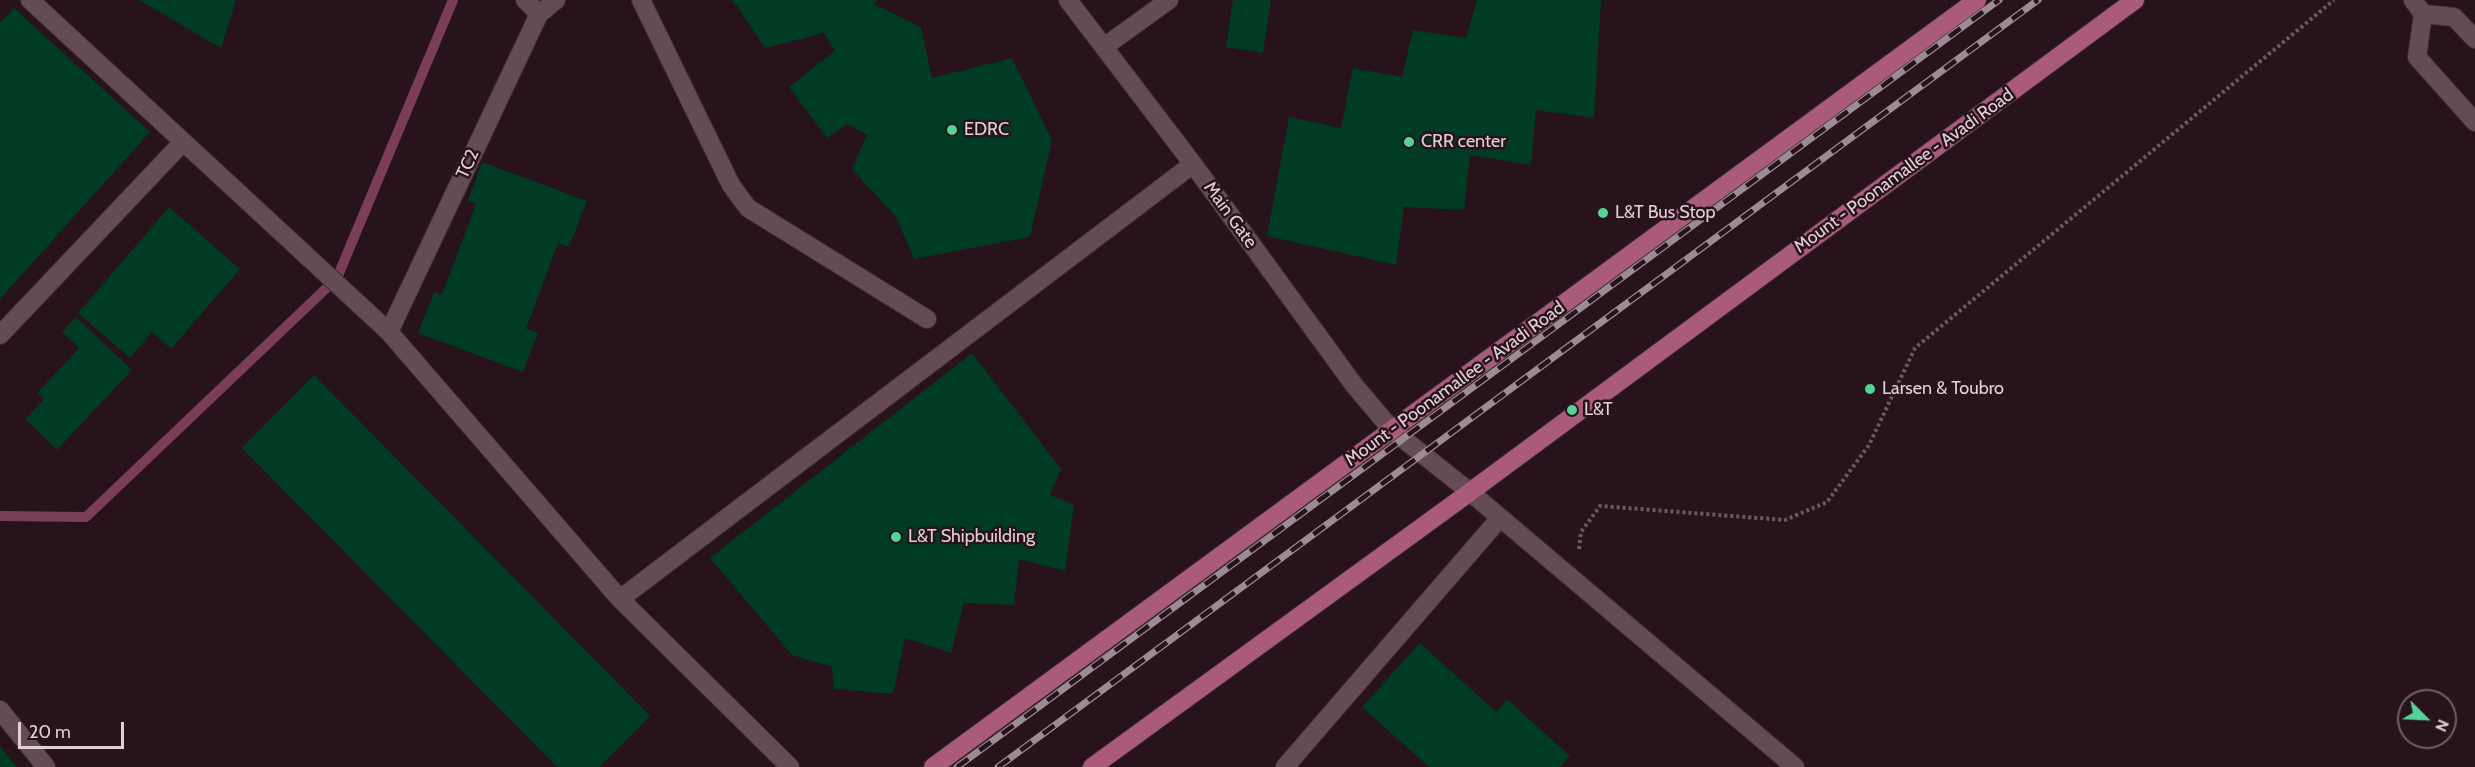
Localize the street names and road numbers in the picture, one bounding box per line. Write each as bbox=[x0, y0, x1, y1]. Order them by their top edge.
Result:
street label: Mount - Poonamallee - Avadi Road bbox=[1790, 84, 2018, 258]
street label: TC2 bbox=[452, 146, 484, 182]
street label: Main Gate bbox=[1199, 178, 1261, 252]
street label: Mount - Poonamallee - Avadi Road bbox=[1341, 297, 1569, 471]

